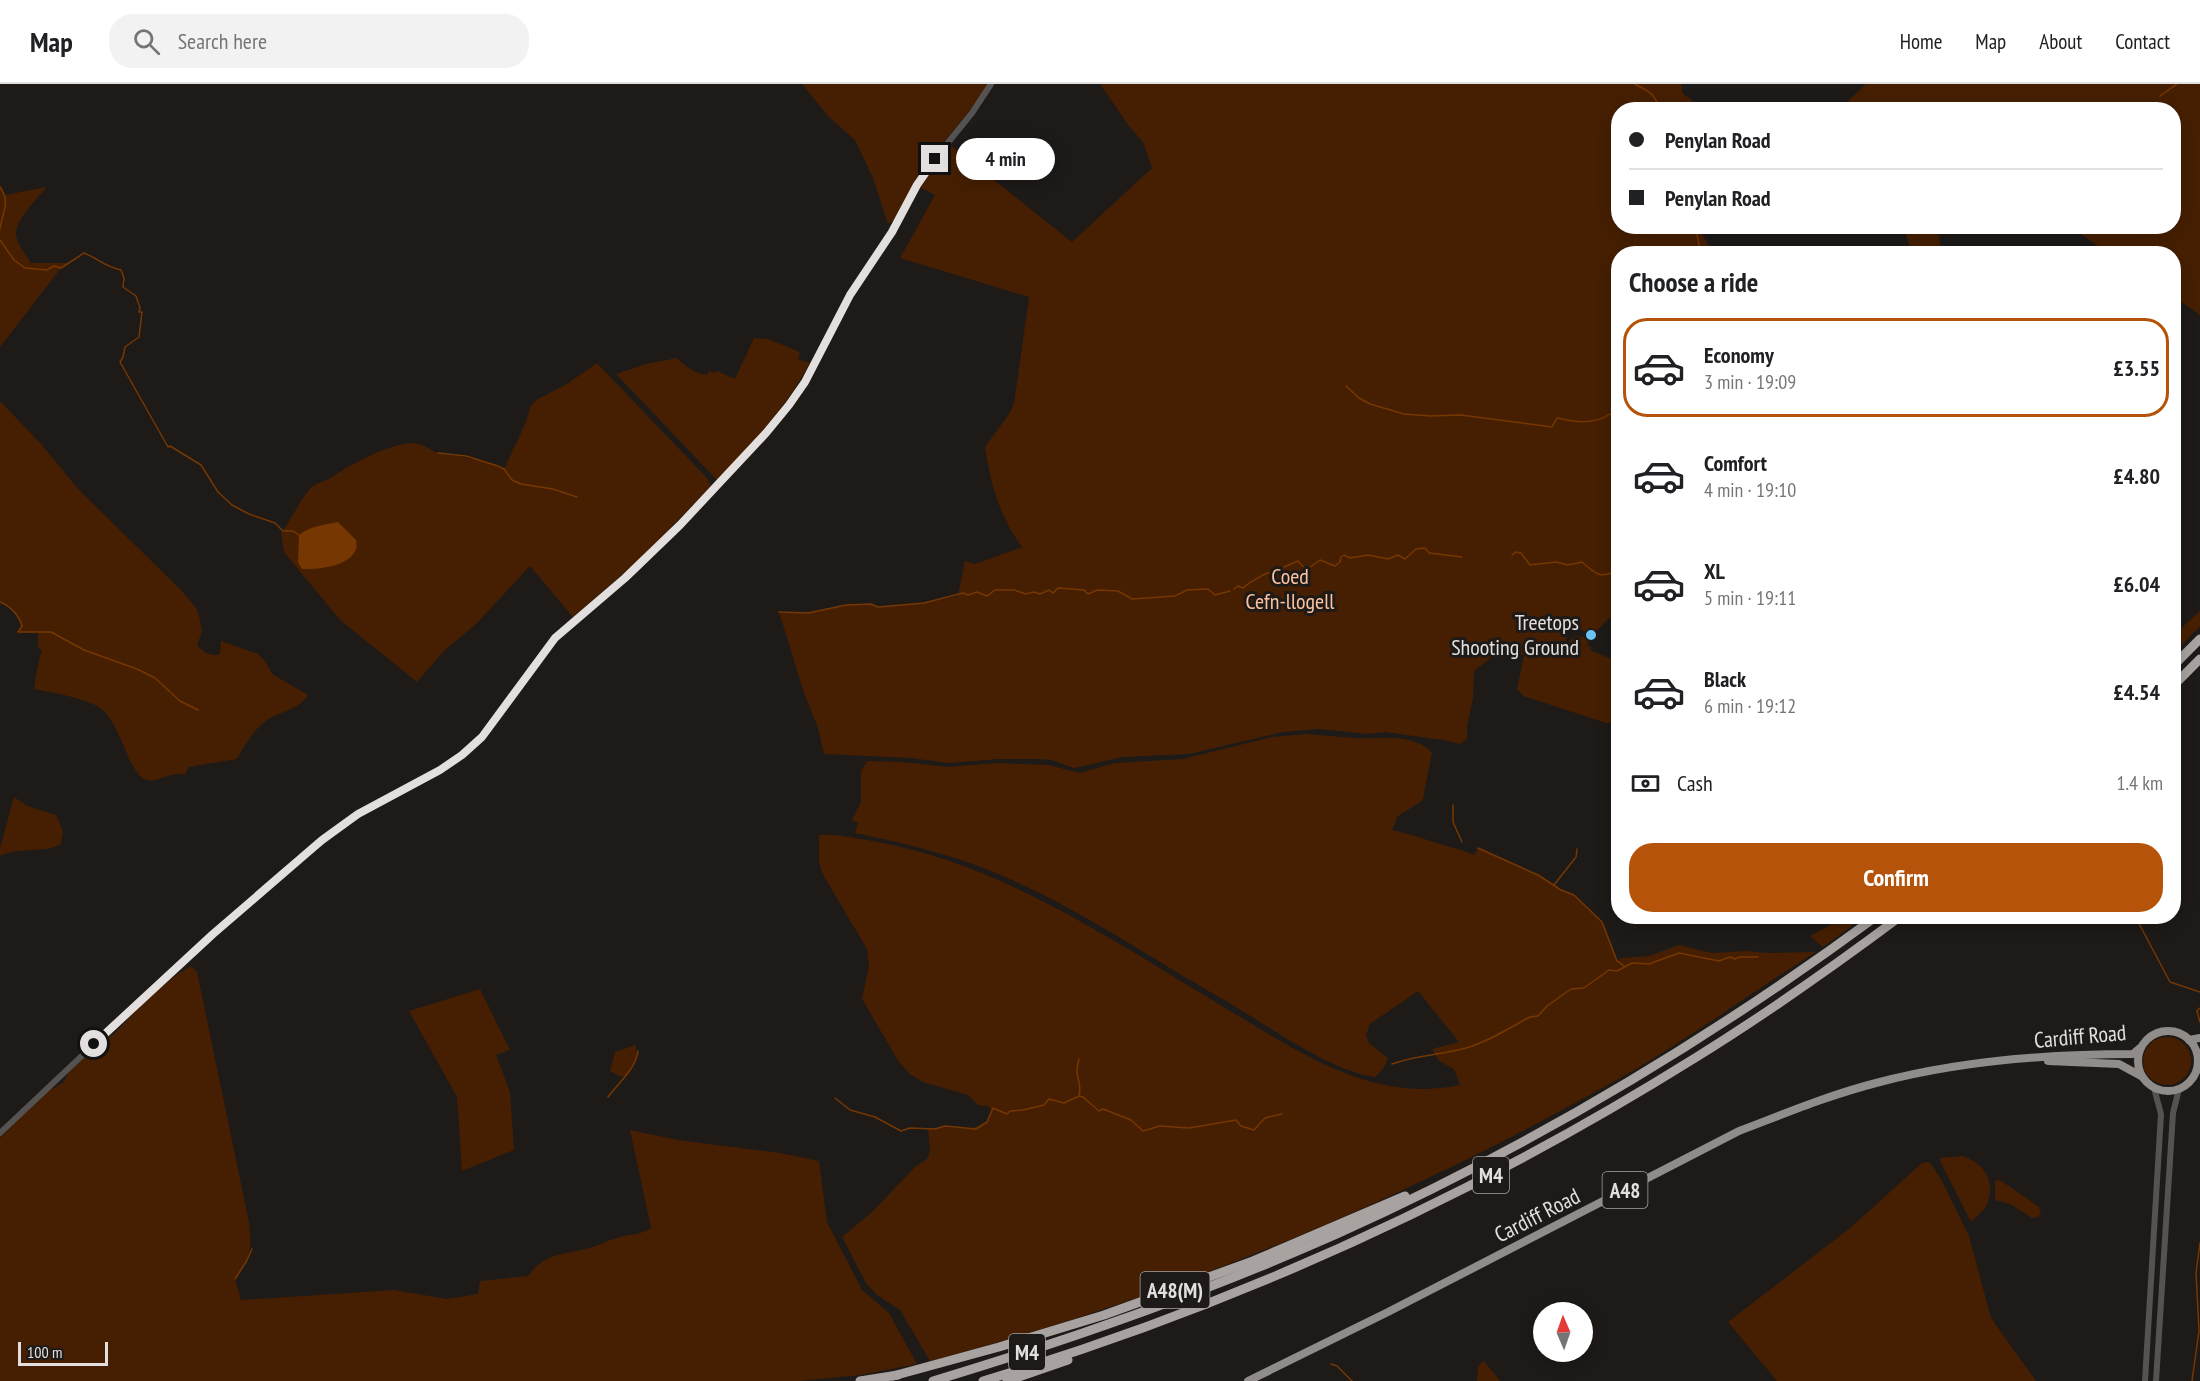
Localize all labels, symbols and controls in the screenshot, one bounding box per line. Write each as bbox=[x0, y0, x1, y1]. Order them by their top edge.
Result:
search box bbox=[109, 14, 529, 68]
text: Map bbox=[30, 23, 73, 60]
icon: search bbox=[130, 25, 163, 58]
text: Search here bbox=[178, 27, 267, 55]
text: Home bbox=[1900, 28, 1942, 55]
text: Map bbox=[1975, 28, 2006, 55]
text: About bbox=[2039, 28, 2082, 55]
text: Contact bbox=[2115, 28, 2170, 55]
text: Penylan Road bbox=[1665, 126, 1771, 154]
callout: 4 min bbox=[956, 138, 1055, 180]
route end bbox=[921, 145, 948, 172]
text: 4 min bbox=[985, 146, 1026, 172]
text: Penylan Road bbox=[1665, 184, 1771, 212]
text: Choose a ride bbox=[1629, 265, 1758, 299]
icon: car bbox=[1632, 341, 1686, 395]
text: Economy bbox=[1704, 341, 1774, 369]
text: £3.55 bbox=[2113, 354, 2160, 382]
text: 3 min · 19:09 bbox=[1704, 369, 1796, 395]
icon: car bbox=[1632, 449, 1686, 503]
text: Comfort bbox=[1704, 449, 1767, 477]
text: £4.80 bbox=[2113, 462, 2160, 490]
text: 4 min · 19:10 bbox=[1704, 477, 1796, 503]
icon: car bbox=[1632, 557, 1686, 611]
text: XL bbox=[1704, 557, 1725, 585]
park label: Coed Cefn-llogell bbox=[1246, 562, 1335, 615]
text: £6.04 bbox=[2113, 570, 2160, 598]
text: 5 min · 19:11 bbox=[1704, 585, 1796, 611]
place label: Treetops Shooting Ground bbox=[1451, 608, 1579, 661]
marker: Treetops Shooting Ground bbox=[1584, 628, 1598, 642]
icon: car bbox=[1632, 665, 1686, 719]
text: Black bbox=[1704, 665, 1746, 693]
text: £4.54 bbox=[2113, 678, 2160, 706]
text: 6 min · 19:12 bbox=[1704, 693, 1796, 719]
icon: cash bbox=[1629, 767, 1662, 800]
text: Cash bbox=[1677, 769, 1713, 797]
text: 1.4 km bbox=[2116, 770, 2163, 796]
button: Confirm bbox=[1629, 843, 2163, 912]
street label: Cardiff Road bbox=[2033, 1018, 2127, 1054]
route start bbox=[80, 1030, 107, 1057]
road number: M4 bbox=[1473, 1157, 1509, 1193]
road number: A48 bbox=[1602, 1172, 1648, 1208]
street label: Cardiff Road bbox=[1489, 1182, 1585, 1248]
road number: A48(M) bbox=[1140, 1272, 1210, 1308]
north arrow bbox=[1533, 1302, 1593, 1362]
map controls bbox=[1533, 1302, 1593, 1362]
road number: M4 bbox=[1009, 1334, 1045, 1370]
scale bar bbox=[18, 1339, 108, 1366]
text: 100 m bbox=[27, 1342, 62, 1362]

